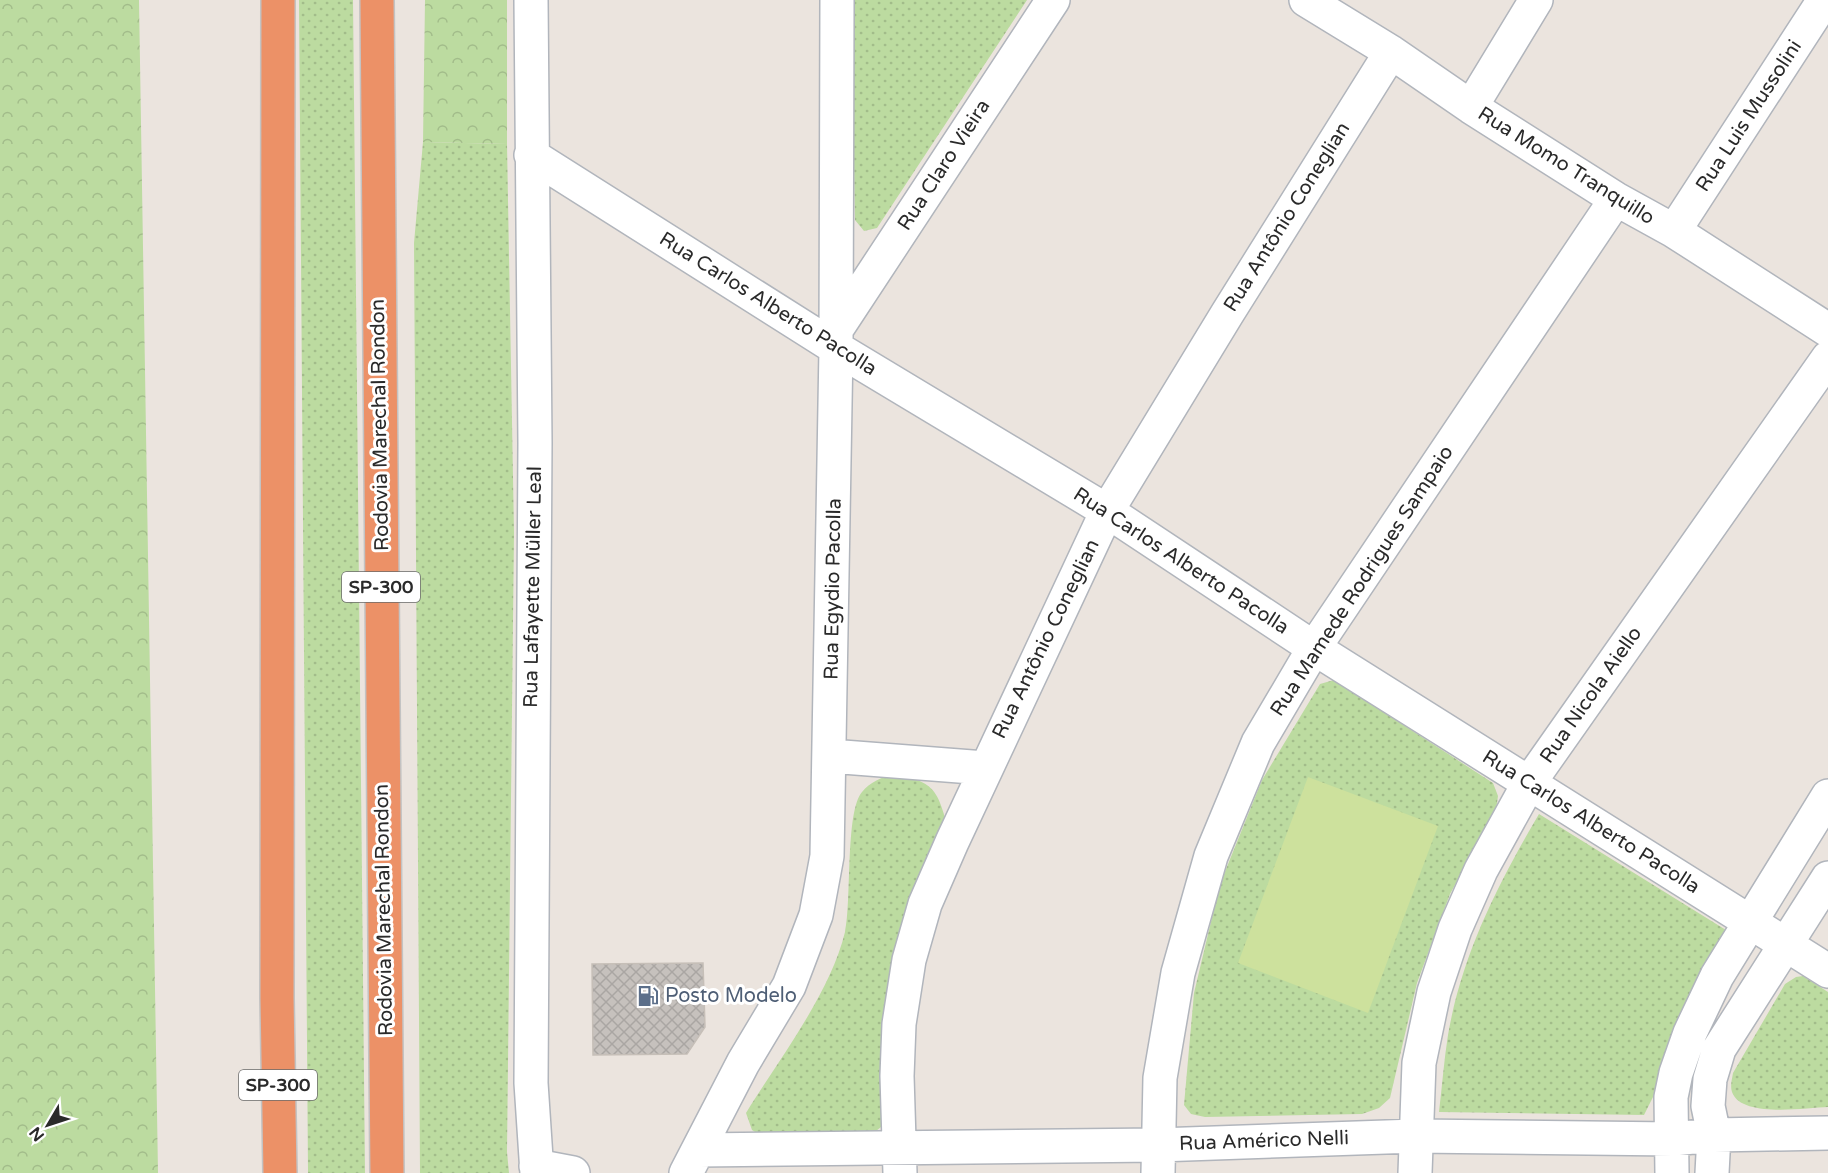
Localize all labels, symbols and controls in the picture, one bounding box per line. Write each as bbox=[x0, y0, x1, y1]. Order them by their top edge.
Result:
street label: Rua Luis Mussolini bbox=[1691, 36, 1807, 196]
street label: Rua Claro Vieira bbox=[893, 95, 995, 235]
street label: Rua Momo Tranquillo bbox=[1473, 102, 1659, 230]
street label: Rua Antônio Coneglian bbox=[1219, 118, 1355, 316]
street label: Rua Carlos Alberto Pacolla bbox=[655, 227, 881, 381]
street label: Rodovia Marechal Rondon bbox=[366, 299, 394, 551]
street label: Rua Mamede Rodrigues Sampaio bbox=[1265, 441, 1459, 721]
street label: Rua Lafayette Müller Leal bbox=[519, 466, 547, 708]
street label: Rua Carlos Alberto Pacolla bbox=[1069, 482, 1293, 640]
street label: Rua Egydio Pacolla bbox=[819, 498, 847, 680]
street label: Rua Antônio Coneglian bbox=[987, 535, 1105, 743]
road number: SP-300 bbox=[342, 572, 420, 602]
street label: Rua Nicola Aiello bbox=[1535, 622, 1647, 768]
street label: Rua Carlos Alberto Pacolla bbox=[1478, 745, 1704, 899]
street label: Rodovia Marechal Rondon bbox=[370, 784, 398, 1036]
fuel station icon: Posto Modelo bbox=[636, 984, 660, 1008]
place label: Posto Modelo bbox=[665, 984, 797, 1008]
road number: SP-300 bbox=[239, 1070, 317, 1100]
north arrow bbox=[18, 1095, 78, 1155]
text: N bbox=[25, 1123, 49, 1145]
street label: Rua Américo Nelli bbox=[1179, 1126, 1349, 1156]

